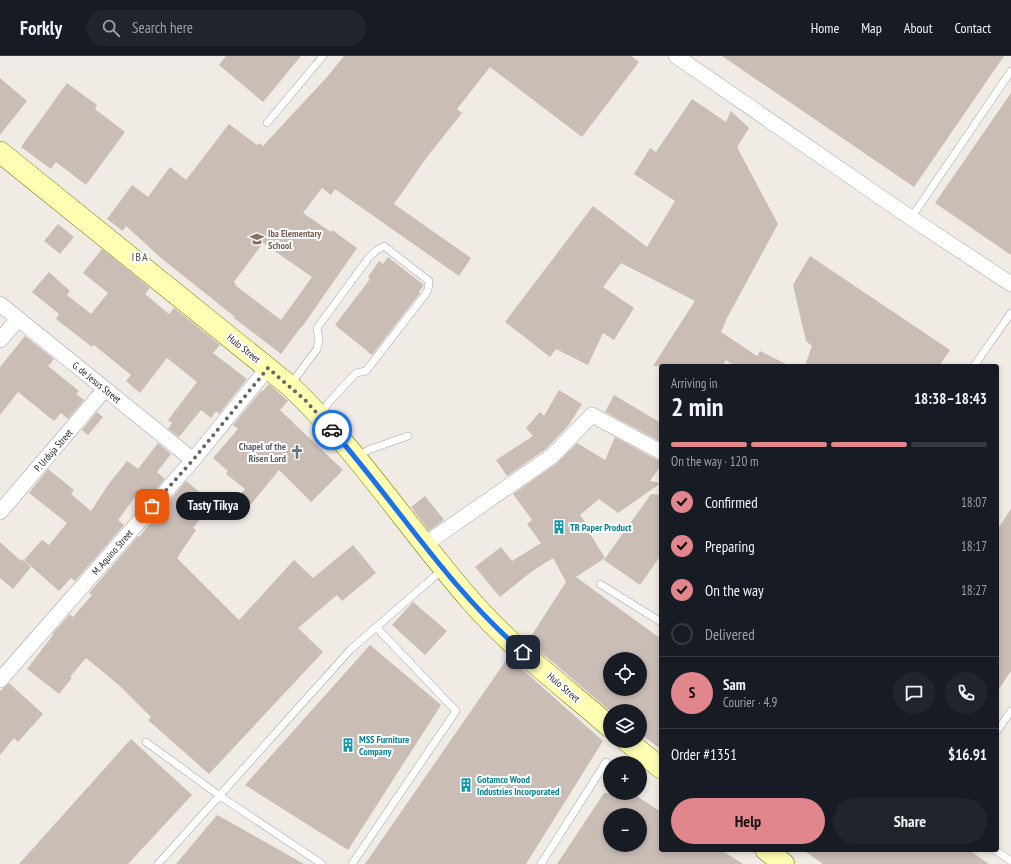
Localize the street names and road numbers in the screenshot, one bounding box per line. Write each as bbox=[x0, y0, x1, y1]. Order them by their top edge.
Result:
street label: Hulo Street bbox=[224, 331, 263, 366]
street label: G. de Jesus Street bbox=[70, 359, 124, 406]
street label: P. Urduja Street bbox=[31, 426, 76, 474]
street label: M. Aquino Street bbox=[89, 527, 136, 578]
street label: Hulo Street bbox=[545, 670, 583, 705]

